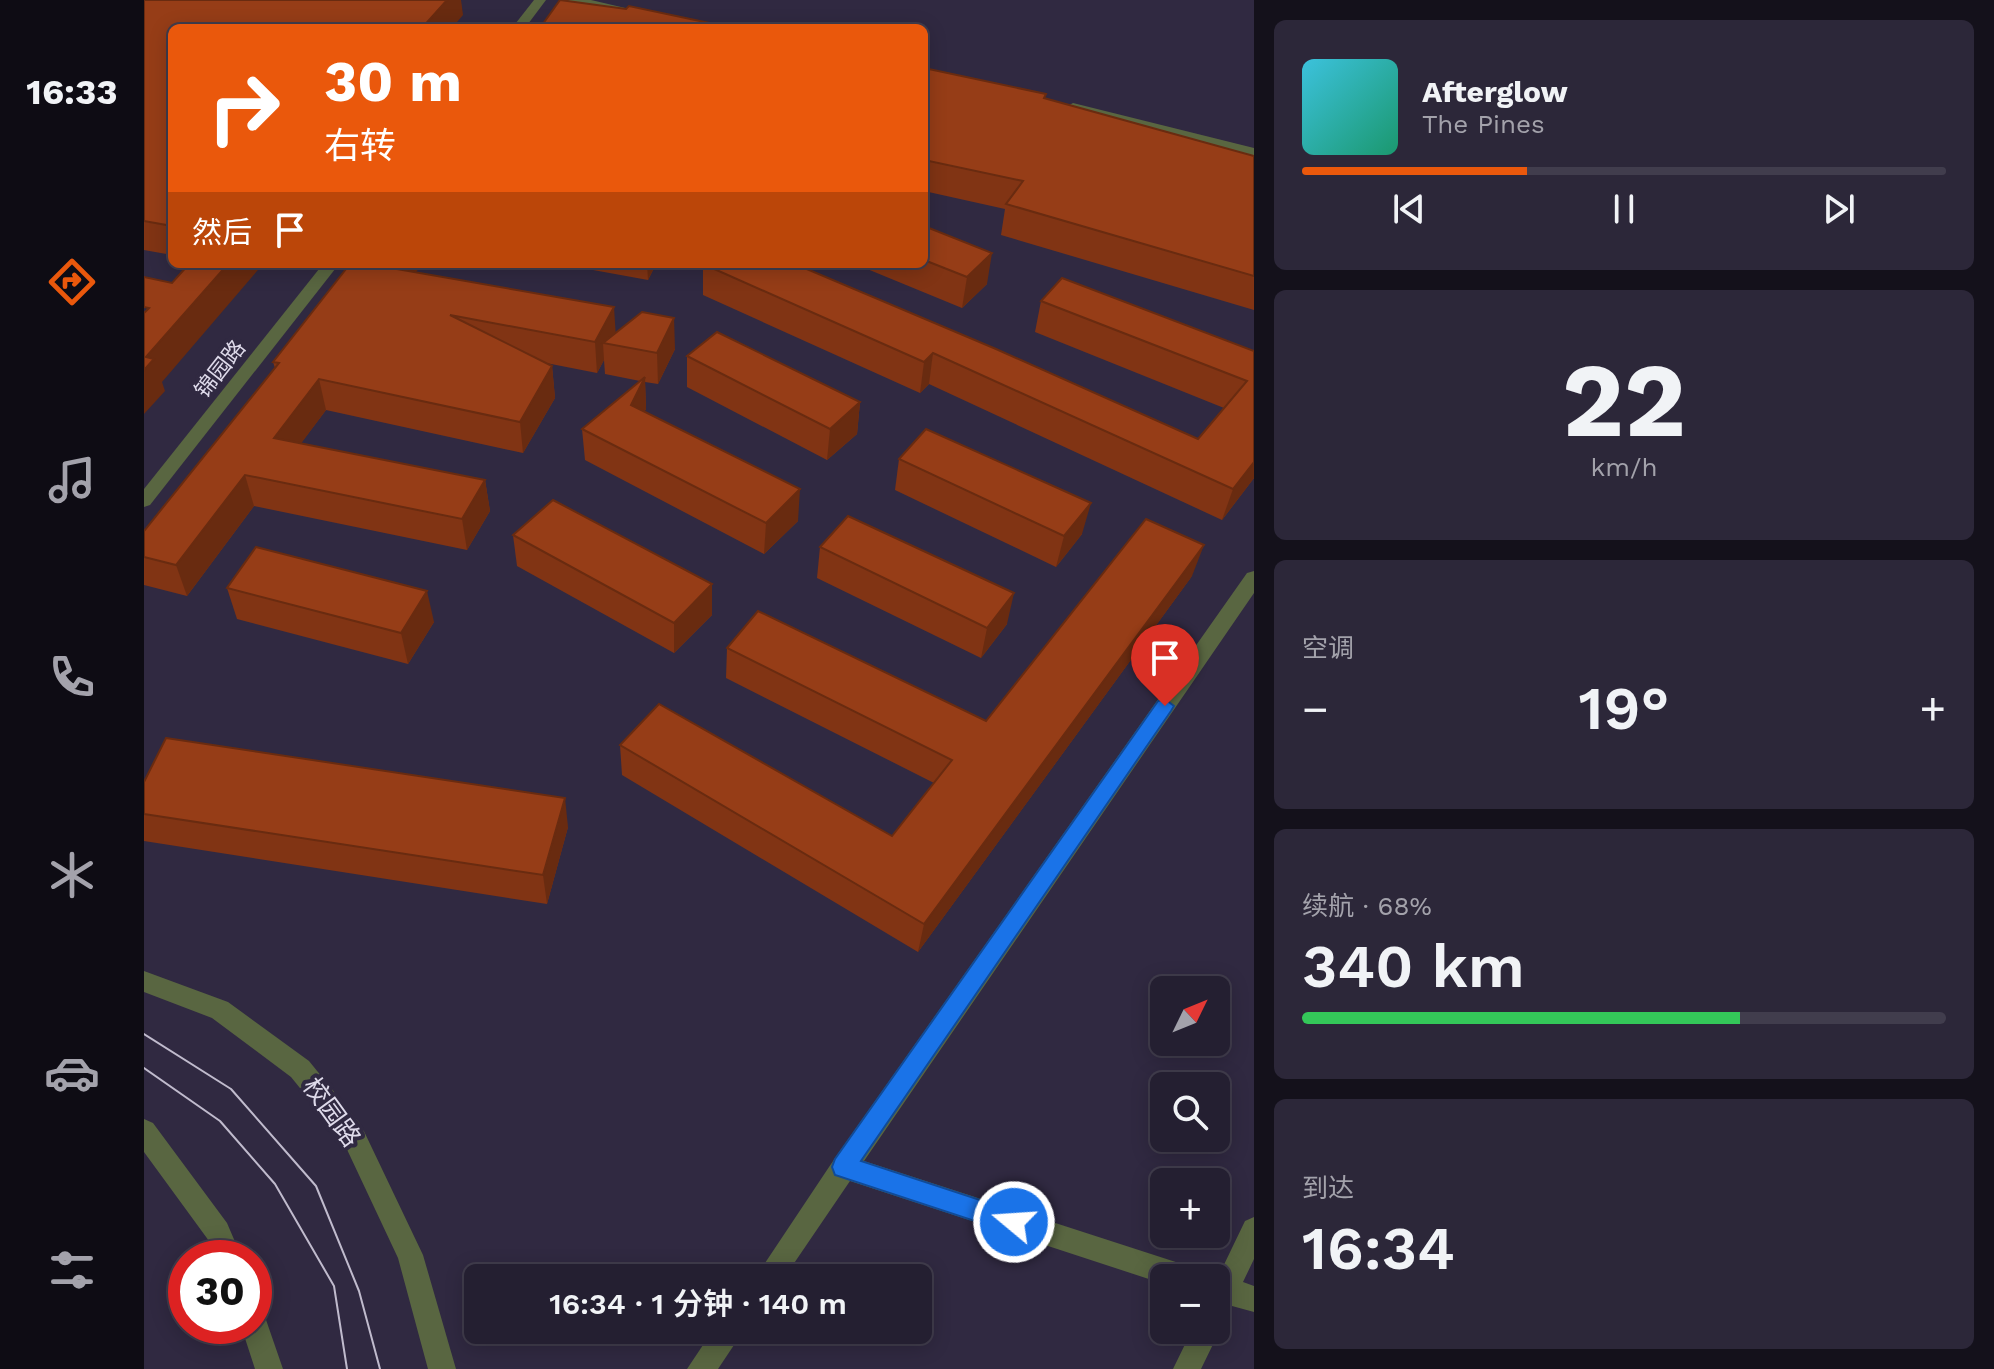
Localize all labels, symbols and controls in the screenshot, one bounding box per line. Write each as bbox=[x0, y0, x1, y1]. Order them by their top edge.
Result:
text: 30 m bbox=[324, 49, 462, 115]
icon: right bbox=[192, 56, 296, 160]
text: 16:33 bbox=[26, 71, 118, 113]
text: Afterglow bbox=[1422, 74, 1568, 109]
text: The Pines bbox=[1422, 109, 1545, 139]
text: 右转 bbox=[324, 125, 396, 167]
icon: previous bbox=[1387, 187, 1431, 231]
icon: pause bbox=[1602, 187, 1646, 231]
icon: next bbox=[1817, 187, 1861, 231]
icon: arrive bbox=[268, 208, 312, 252]
text: 然后 bbox=[192, 215, 252, 250]
icon: directions bbox=[44, 254, 100, 310]
street label: 锦园路 bbox=[190, 335, 250, 403]
text: 22 bbox=[1562, 339, 1686, 461]
icon: music bbox=[44, 452, 100, 508]
text: km/h bbox=[1591, 452, 1657, 482]
pin bbox=[1131, 624, 1199, 706]
text: 空调 bbox=[1302, 633, 1354, 663]
icon: arrive bbox=[1143, 636, 1187, 680]
icon: phone bbox=[44, 649, 100, 705]
text: 19° bbox=[1579, 673, 1669, 744]
text: − bbox=[1302, 683, 1329, 735]
text: + bbox=[1919, 683, 1946, 735]
icon: climate bbox=[44, 847, 100, 903]
text: 续航 · 68% bbox=[1302, 891, 1432, 921]
text: 340 km bbox=[1302, 931, 1525, 1002]
north arrow bbox=[1150, 976, 1230, 1056]
map controls bbox=[1150, 976, 1230, 1344]
icon: car bbox=[44, 1045, 100, 1101]
street label: 校园路 bbox=[297, 1072, 367, 1152]
button: search bbox=[1150, 1072, 1230, 1152]
button: + bbox=[1150, 1168, 1230, 1248]
text: 到达 bbox=[1302, 1173, 1354, 1203]
position arrow bbox=[972, 1180, 1056, 1264]
text: 16:34 bbox=[1302, 1213, 1455, 1284]
speed limit sign: 30 bbox=[168, 1240, 272, 1344]
icon: filters bbox=[44, 1242, 100, 1298]
button: − bbox=[1150, 1264, 1230, 1344]
text: 16:34 · 1 分钟 · 140 m bbox=[549, 1286, 847, 1321]

